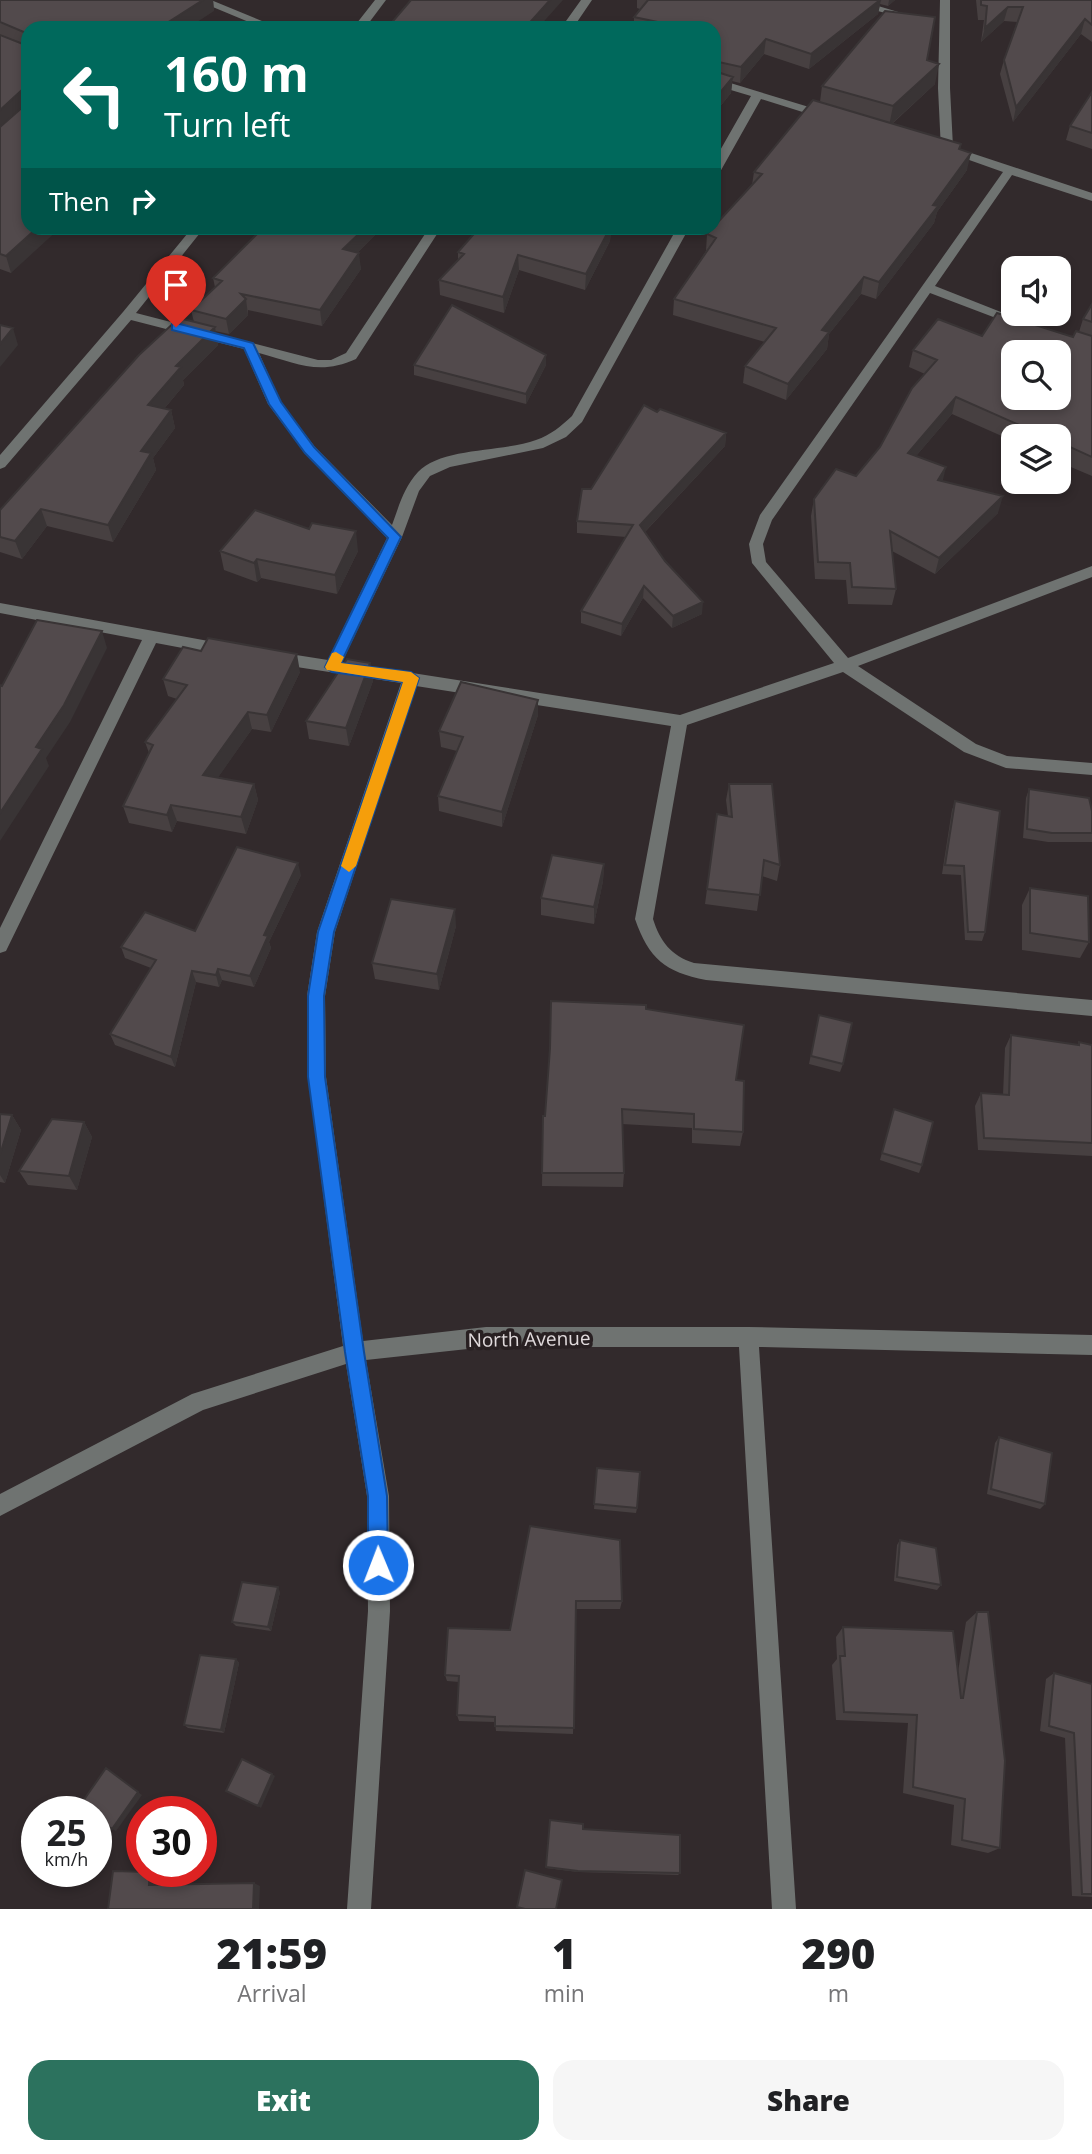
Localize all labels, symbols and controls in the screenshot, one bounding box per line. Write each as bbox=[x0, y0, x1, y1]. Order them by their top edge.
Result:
text: 160 m bbox=[164, 40, 309, 106]
icon: left bbox=[49, 49, 140, 140]
text: Turn left bbox=[164, 103, 290, 146]
icon: right bbox=[124, 182, 162, 220]
text: Then bbox=[49, 183, 110, 219]
pin bbox=[146, 255, 206, 327]
map controls bbox=[1001, 256, 1071, 494]
button: sound bbox=[1001, 256, 1071, 326]
icon: arrive bbox=[157, 266, 195, 304]
button: search bbox=[1001, 340, 1071, 410]
button: layers bbox=[1001, 424, 1071, 494]
street label: North Avenue bbox=[467, 1325, 591, 1353]
position arrow bbox=[341, 1528, 415, 1602]
speed limit sign: 30 bbox=[126, 1796, 217, 1887]
text: 25 bbox=[46, 1809, 87, 1856]
text: km/h bbox=[45, 1847, 88, 1871]
text: 21:59 bbox=[217, 1924, 327, 1981]
text: 1 bbox=[552, 1924, 577, 1981]
text: 290 bbox=[802, 1924, 875, 1981]
text: Arrival bbox=[237, 1977, 307, 2009]
text: min bbox=[544, 1977, 585, 2009]
text: m bbox=[828, 1977, 849, 2009]
button: Exit bbox=[28, 2060, 539, 2140]
button: Share bbox=[553, 2060, 1064, 2140]

